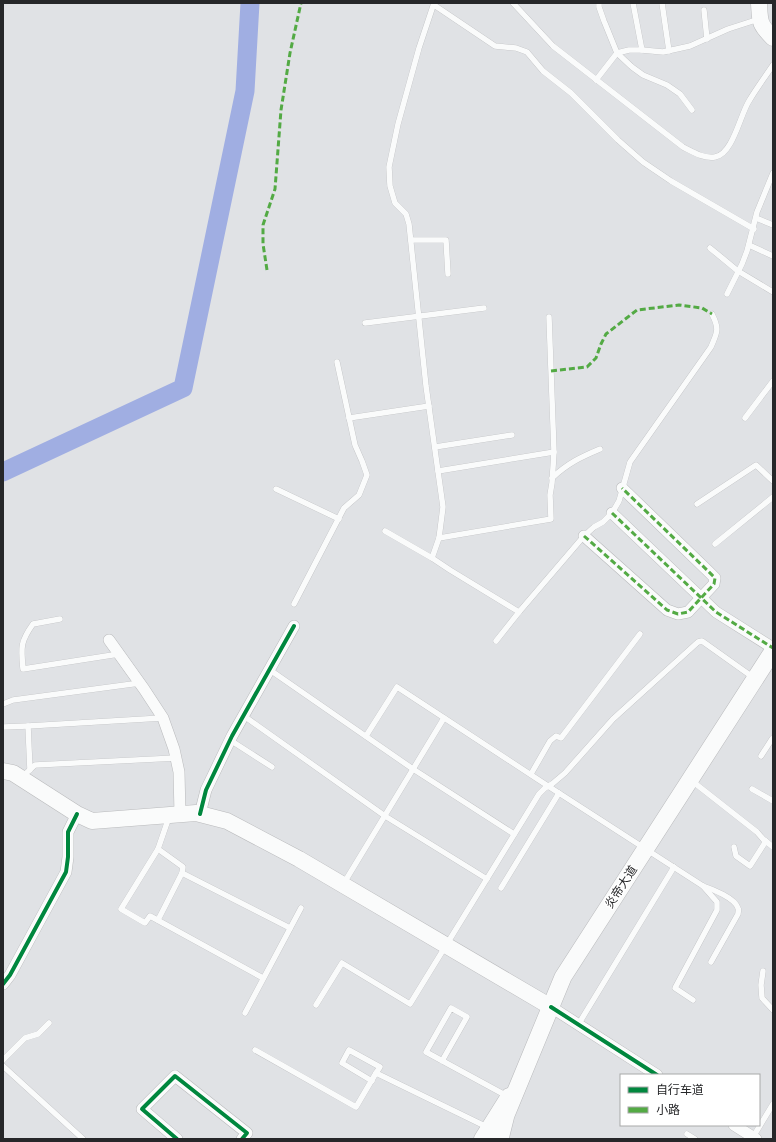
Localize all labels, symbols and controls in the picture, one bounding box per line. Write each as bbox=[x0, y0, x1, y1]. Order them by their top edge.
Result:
street label: 炎帝大道 bbox=[601, 863, 641, 911]
legend bbox=[620, 1074, 760, 1126]
text: 自行车道 bbox=[656, 1082, 704, 1098]
text: 小路 bbox=[656, 1102, 680, 1118]

